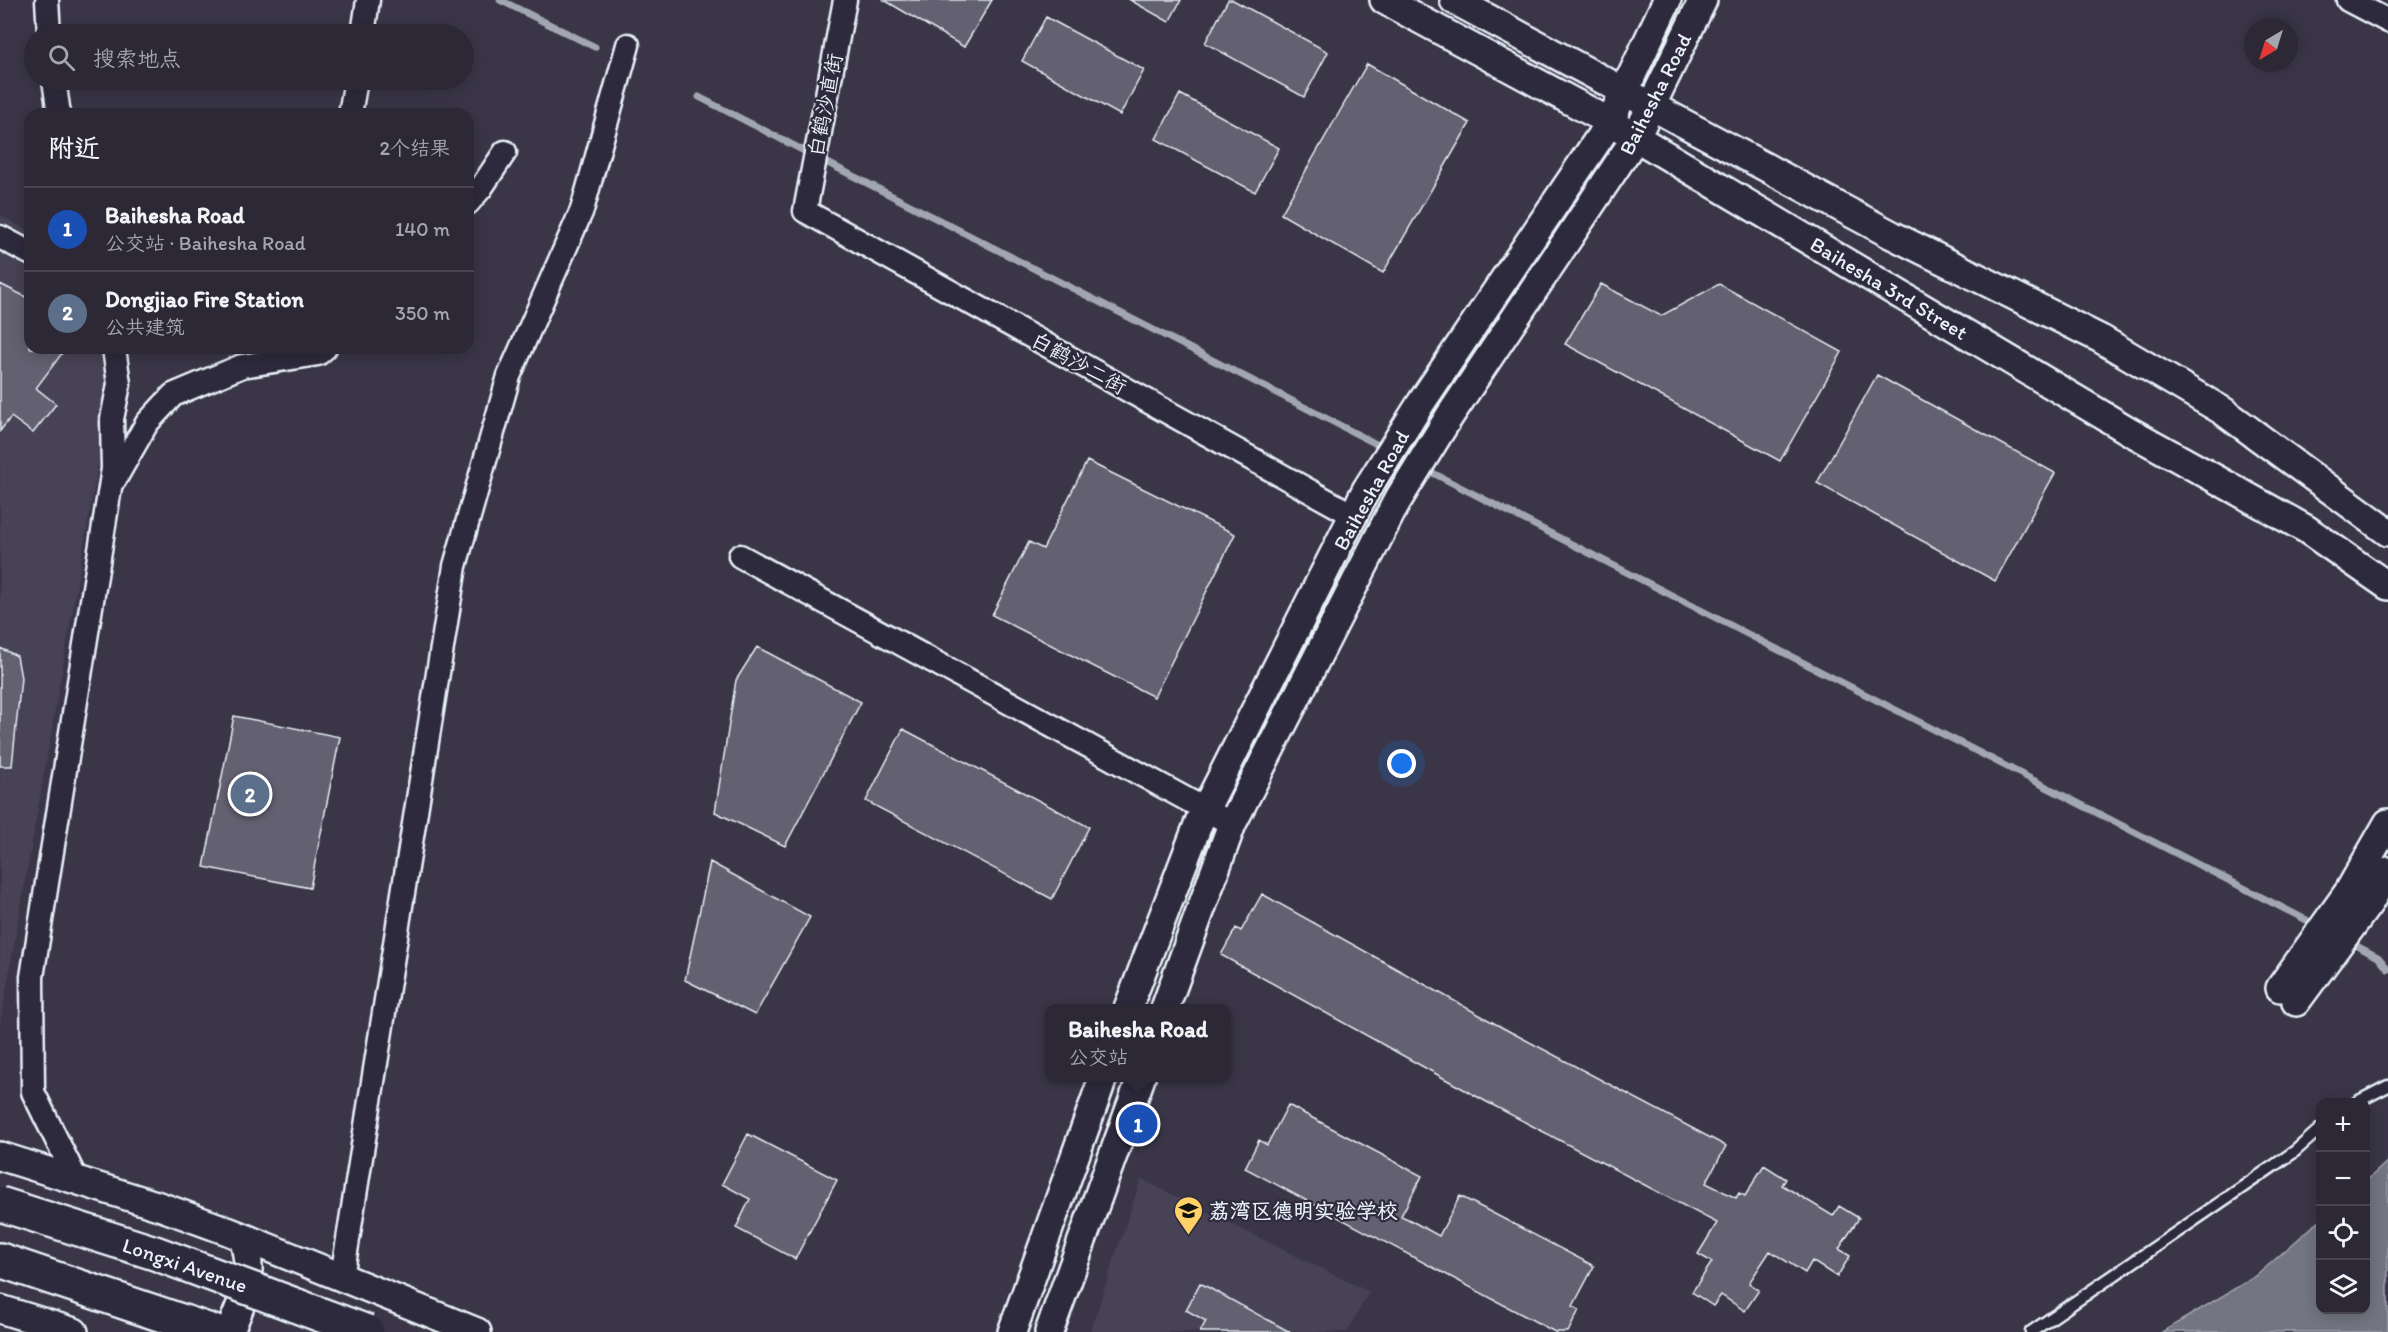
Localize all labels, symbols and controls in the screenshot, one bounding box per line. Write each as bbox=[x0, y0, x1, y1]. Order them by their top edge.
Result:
north arrow bbox=[2244, 18, 2298, 72]
search box bbox=[24, 24, 474, 90]
street label: Baihesha Road bbox=[1614, 29, 1697, 159]
icon: search bbox=[45, 41, 78, 74]
text: 搜索地点 bbox=[93, 45, 181, 72]
street label: 白鹤沙直街 bbox=[803, 51, 847, 159]
text: 附近 bbox=[48, 132, 100, 164]
text: 2个结果 bbox=[379, 136, 450, 160]
text: Baihesha Road bbox=[105, 202, 245, 229]
text: 1 bbox=[63, 217, 72, 241]
text: 140 m bbox=[395, 217, 450, 241]
text: 公交站 · Baihesha Road bbox=[105, 231, 306, 255]
street label: Baihesha 3rd Street bbox=[1806, 231, 1972, 345]
text: Dongjiao Fire Station bbox=[105, 286, 304, 313]
text: 2 bbox=[62, 301, 73, 325]
text: 350 m bbox=[395, 301, 450, 325]
text: 公共建筑 bbox=[105, 315, 185, 339]
street label: 白鹤沙二街 bbox=[1027, 327, 1131, 399]
street label: Baihesha Road bbox=[1328, 425, 1414, 554]
your location bbox=[1387, 749, 1416, 778]
pin: 2 bbox=[230, 772, 270, 816]
popup bbox=[1045, 1004, 1231, 1082]
text: Baihesha Road bbox=[1068, 1016, 1208, 1043]
text: 公交站 bbox=[1068, 1045, 1128, 1069]
map controls bbox=[2316, 1098, 2370, 1314]
button: + bbox=[2316, 1098, 2370, 1152]
pin: 1 bbox=[1118, 1102, 1158, 1146]
button: − bbox=[2316, 1152, 2370, 1206]
school or university icon: 荔湾区德明实验学校 bbox=[1172, 1194, 1204, 1236]
place label: 荔湾区德明实验学校 bbox=[1209, 1198, 1398, 1223]
button: locate bbox=[2316, 1206, 2370, 1260]
street label: Longxi Avenue bbox=[119, 1232, 251, 1298]
button: layers bbox=[2316, 1260, 2370, 1314]

